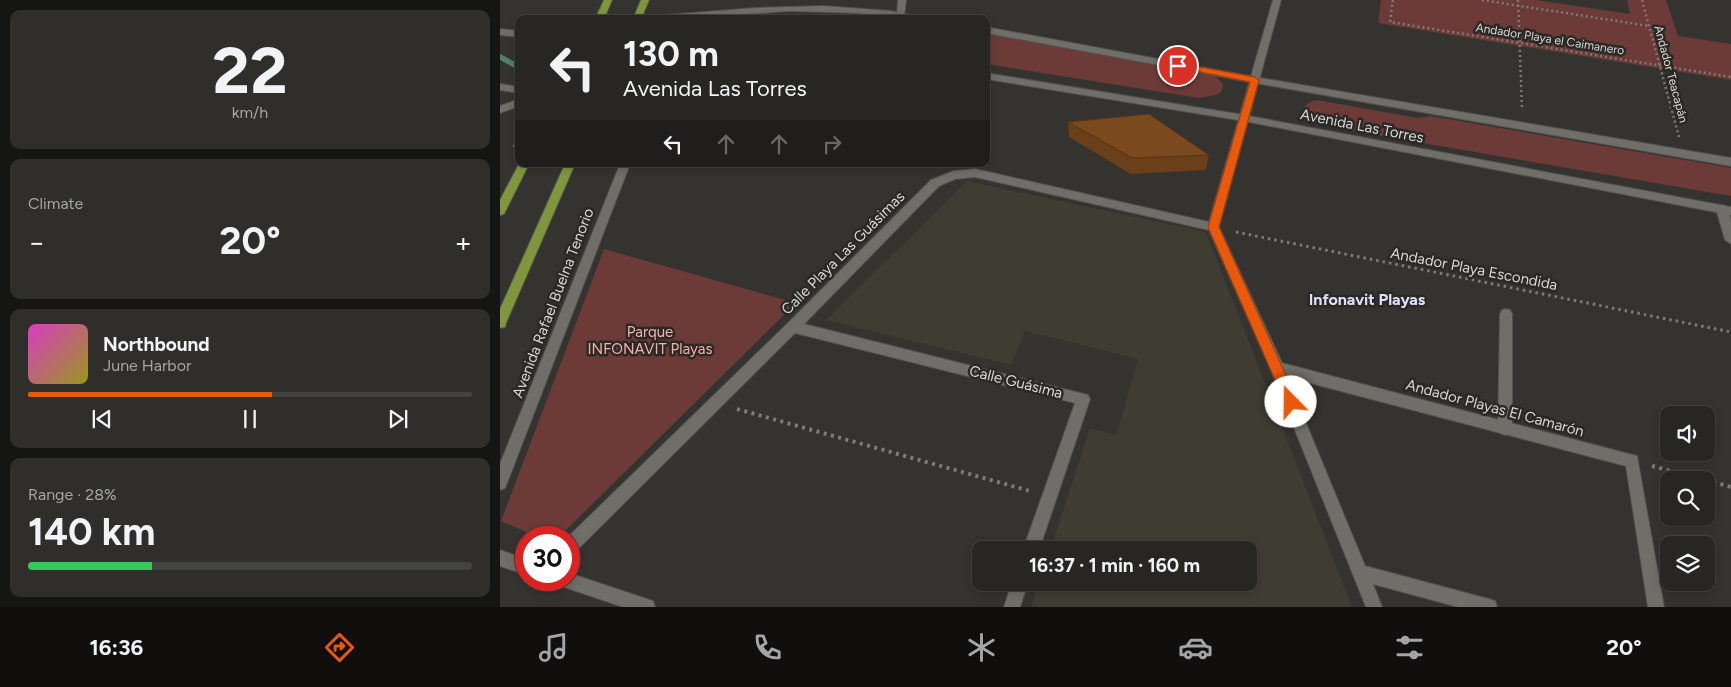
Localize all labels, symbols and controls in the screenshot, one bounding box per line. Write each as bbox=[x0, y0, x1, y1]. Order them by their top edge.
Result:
street label: Andador Playa el Caimanero bbox=[1475, 20, 1625, 58]
street label: Andador Teacapán bbox=[1651, 24, 1691, 124]
text: 22 bbox=[212, 31, 288, 109]
text: 130 m bbox=[623, 33, 719, 75]
icon: left bbox=[540, 35, 605, 100]
pin bbox=[1157, 45, 1199, 87]
icon: arrive bbox=[1164, 52, 1192, 80]
text: Avenida Las Torres bbox=[623, 75, 807, 102]
text: km/h bbox=[232, 103, 268, 122]
street label: Avenida Las Torres bbox=[1299, 105, 1425, 147]
icon: left bbox=[659, 130, 687, 158]
icon: ahead bbox=[712, 130, 740, 158]
icon: ahead bbox=[765, 130, 793, 158]
icon: right bbox=[818, 130, 846, 158]
street label: Calle Playa Las Guásimas bbox=[778, 188, 908, 318]
text: Climate bbox=[28, 194, 83, 213]
street label: Avenida Rafael Buelna Tenorio bbox=[508, 205, 598, 400]
text: 20° bbox=[220, 218, 281, 264]
text: − bbox=[28, 225, 45, 259]
text: + bbox=[455, 225, 472, 259]
street label: Andador Playa Escondida bbox=[1389, 244, 1559, 294]
district label: Infonavit Playas bbox=[1309, 290, 1426, 309]
park label: Parque INFONAVIT Playas bbox=[588, 323, 712, 358]
text: Northbound bbox=[103, 333, 210, 356]
text: June Harbor bbox=[103, 356, 191, 375]
street label: Calle Guásima bbox=[968, 362, 1064, 402]
position arrow bbox=[1264, 375, 1316, 427]
street label: Andador Playas El Camarón bbox=[1404, 376, 1586, 440]
icon: previous bbox=[88, 405, 116, 433]
icon: pause bbox=[236, 405, 264, 433]
icon: next bbox=[384, 405, 412, 433]
map controls bbox=[1660, 406, 1715, 591]
button: sound bbox=[1660, 406, 1715, 461]
button: search bbox=[1660, 471, 1715, 526]
text: Range · 28% bbox=[28, 485, 117, 504]
text: 140 km bbox=[28, 509, 155, 555]
speed limit sign: 30 bbox=[515, 526, 580, 591]
button: layers bbox=[1660, 536, 1715, 591]
text: 16:37 · 1 min · 160 m bbox=[1029, 554, 1200, 577]
icon: directions bbox=[322, 630, 357, 665]
icon: music bbox=[536, 630, 571, 665]
icon: phone bbox=[750, 630, 785, 665]
icon: climate bbox=[964, 630, 999, 665]
icon: car bbox=[1178, 630, 1213, 665]
icon: filters bbox=[1392, 630, 1427, 665]
text: 16:36 bbox=[90, 634, 143, 661]
text: 20° bbox=[1606, 634, 1641, 661]

